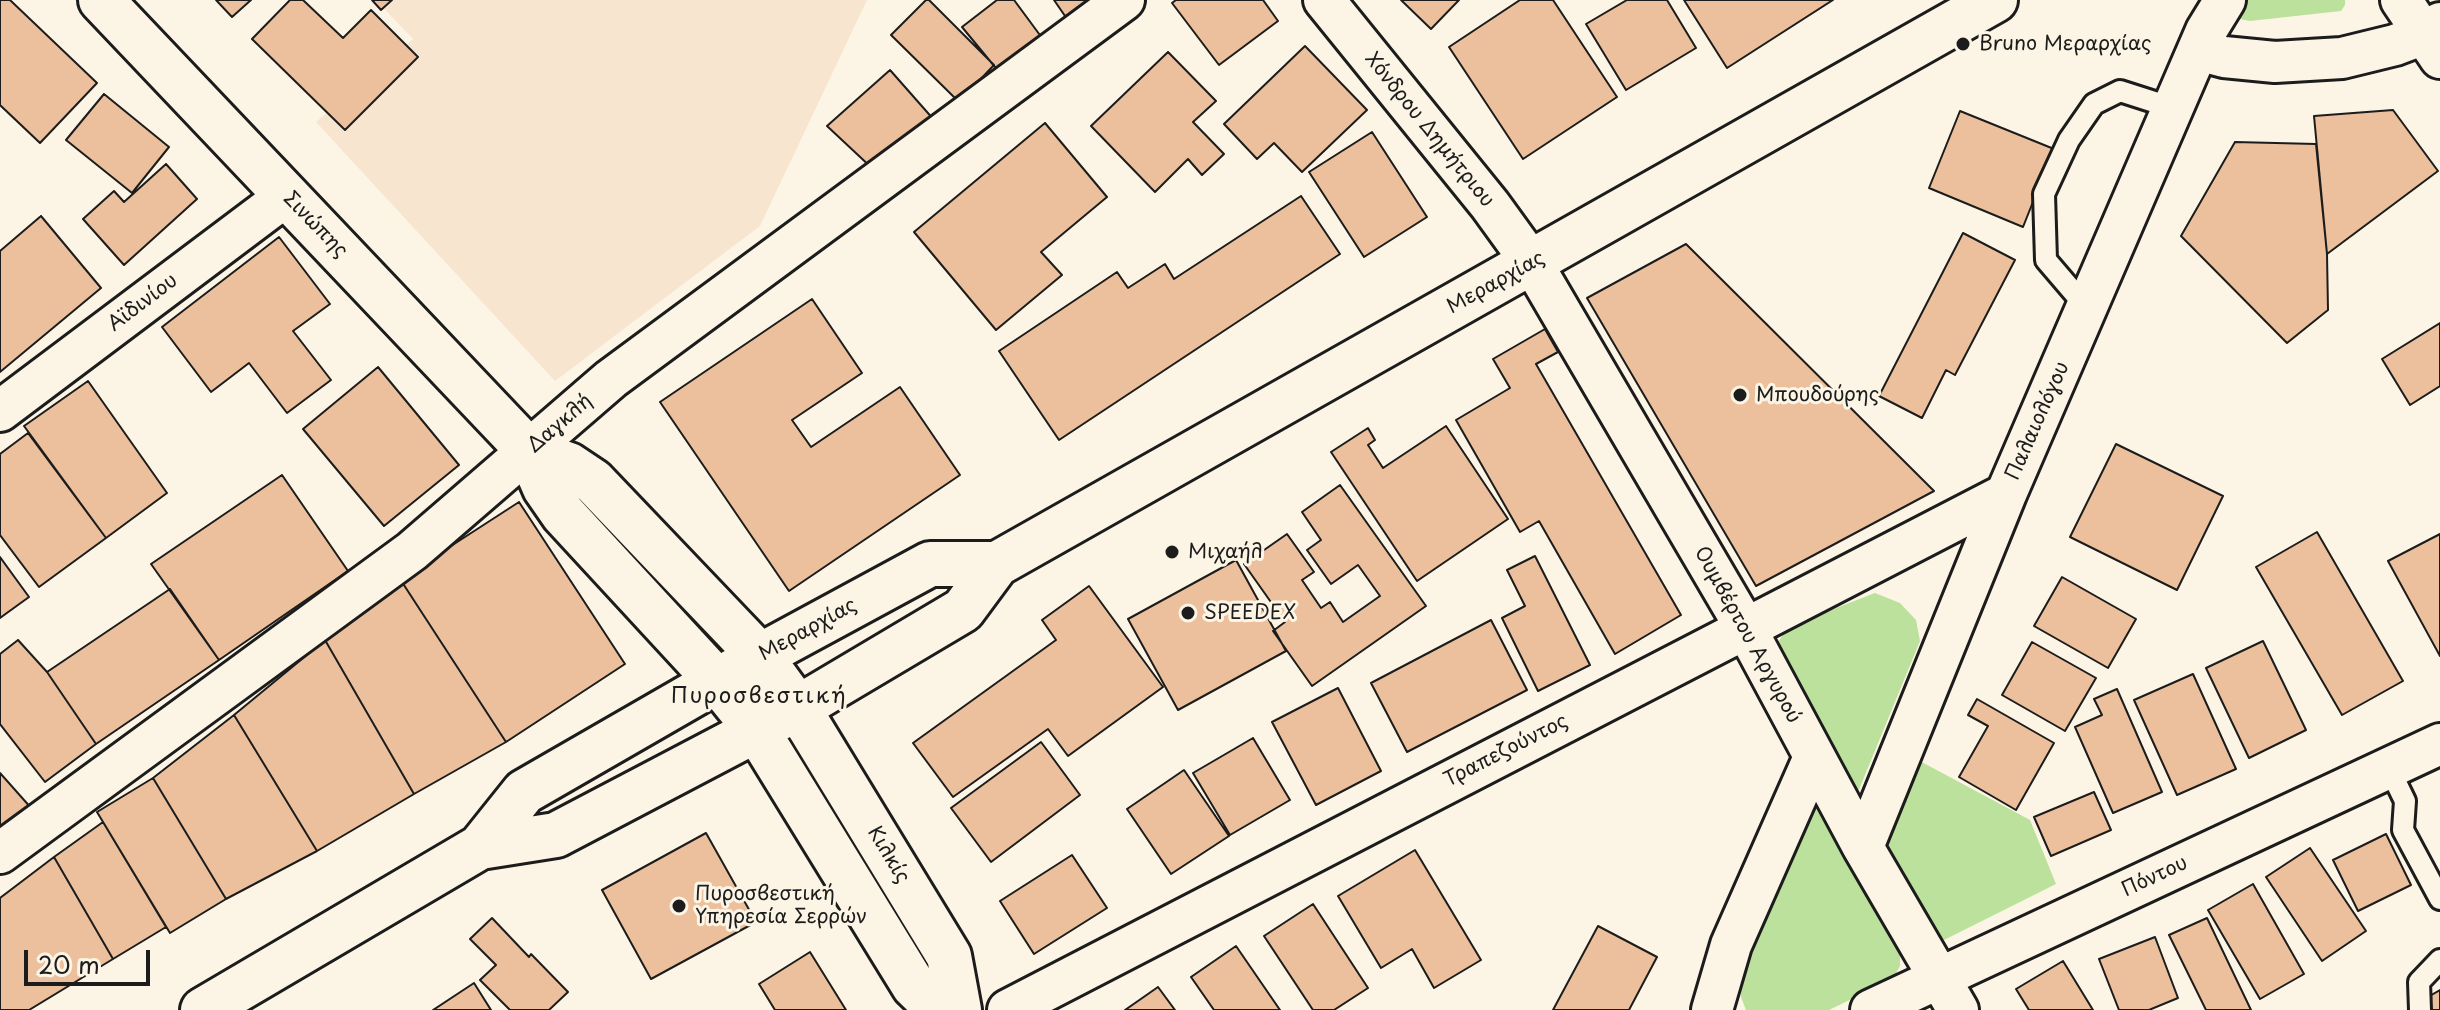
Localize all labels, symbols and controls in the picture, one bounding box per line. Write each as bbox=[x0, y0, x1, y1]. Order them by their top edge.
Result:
place label: Bruno Μεραρχίας bbox=[1979, 32, 2151, 56]
marker: Bruno Μεραρχίας bbox=[1954, 35, 1972, 53]
street label: Χόνδρου Δημήτριου bbox=[1359, 48, 1499, 212]
street label: Σινώπης bbox=[278, 187, 352, 263]
street label: Μεραρχίας bbox=[1443, 246, 1549, 320]
street label: Αϊδινίου bbox=[103, 269, 183, 337]
street label: Παλαιολόγου bbox=[2001, 358, 2075, 484]
place label: Μπουδούρης bbox=[1756, 383, 1879, 407]
marker: Μπουδούρης bbox=[1731, 386, 1749, 404]
street label: Δαγκλή bbox=[523, 389, 597, 459]
place label: Μιχαήλ bbox=[1188, 540, 1263, 564]
marker: Μιχαήλ bbox=[1163, 543, 1181, 561]
street label: Ουμβέρτου Αργυρού bbox=[1688, 543, 1806, 727]
street label: Μεραρχίας bbox=[755, 593, 861, 667]
place label: SPEEDEX bbox=[1204, 601, 1296, 625]
marker: SPEEDEX bbox=[1179, 604, 1197, 622]
district label: Πυροσβεστική bbox=[670, 684, 848, 710]
street label: Τραπεζούντος bbox=[1440, 709, 1572, 793]
street label: Κιλκίς bbox=[862, 822, 914, 888]
street label: Πόντου bbox=[2118, 851, 2192, 903]
place label: Πυροσβεστική Υπηρεσία Σερρών bbox=[695, 882, 867, 929]
marker: Πυροσβεστική Υπηρεσία Σερρών bbox=[670, 897, 688, 915]
scale bar bbox=[28, 934, 154, 984]
text: 20 m bbox=[38, 946, 100, 982]

